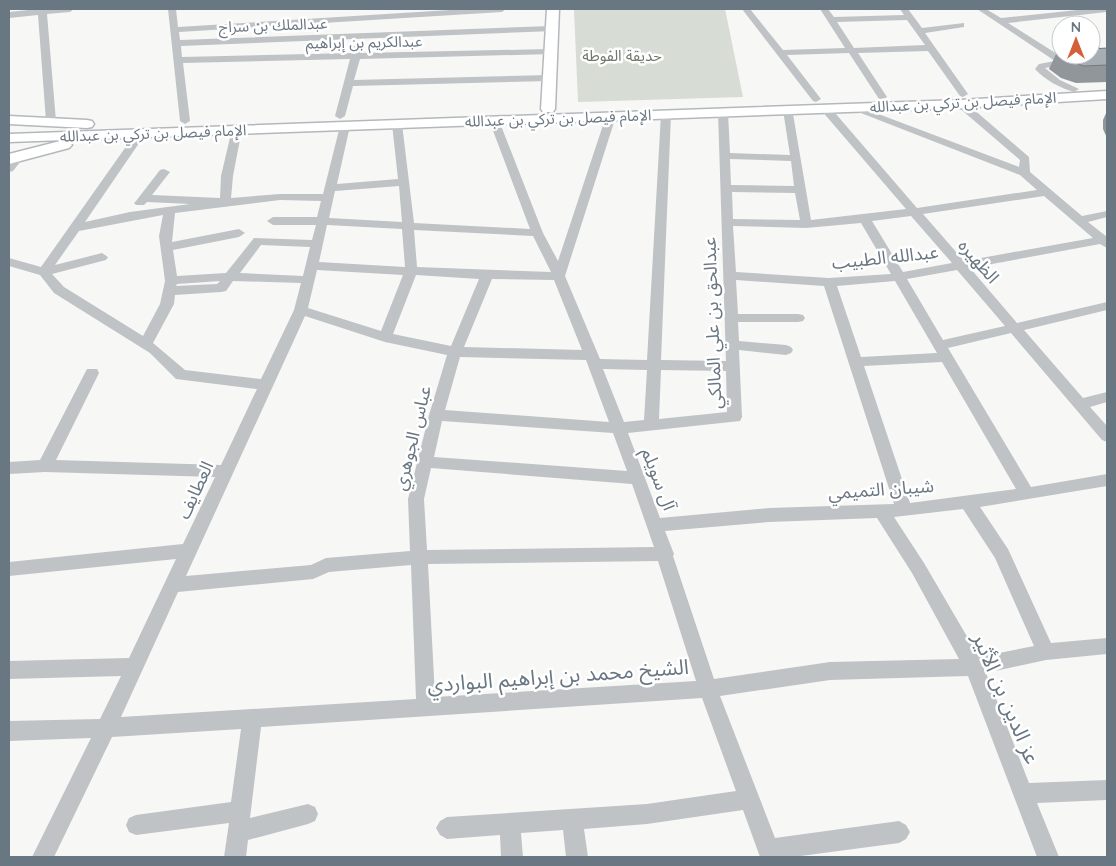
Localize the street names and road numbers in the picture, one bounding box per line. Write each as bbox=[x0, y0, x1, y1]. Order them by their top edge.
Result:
street label: عبدالملك بن سراج bbox=[218, 14, 328, 39]
street label: عبدالكريم بن إبراهيم bbox=[306, 31, 423, 55]
street label: الإمام فيصل بن تركي بن عبدالله bbox=[869, 88, 1057, 119]
street label: الإمام فيصل بن تركي بن عبدالله bbox=[464, 105, 652, 133]
street label: الإمام فيصل بن تركي بن عبدالله bbox=[59, 120, 247, 148]
street label: الظهيره bbox=[953, 234, 1005, 288]
street label: عبدالحق بن علي المالكي bbox=[698, 237, 729, 409]
street label: عبدالله الطبيب bbox=[831, 240, 939, 274]
street label: عباس الجوهري bbox=[388, 383, 438, 493]
street label: آل سويلم bbox=[635, 444, 682, 515]
street label: العطايف bbox=[172, 457, 218, 523]
street label: شيبان التميمي bbox=[827, 474, 935, 506]
street label: عز الدين بن الأثير bbox=[967, 628, 1046, 767]
street label: الشيخ محمد بن إبراهيم البواردي bbox=[426, 653, 690, 701]

